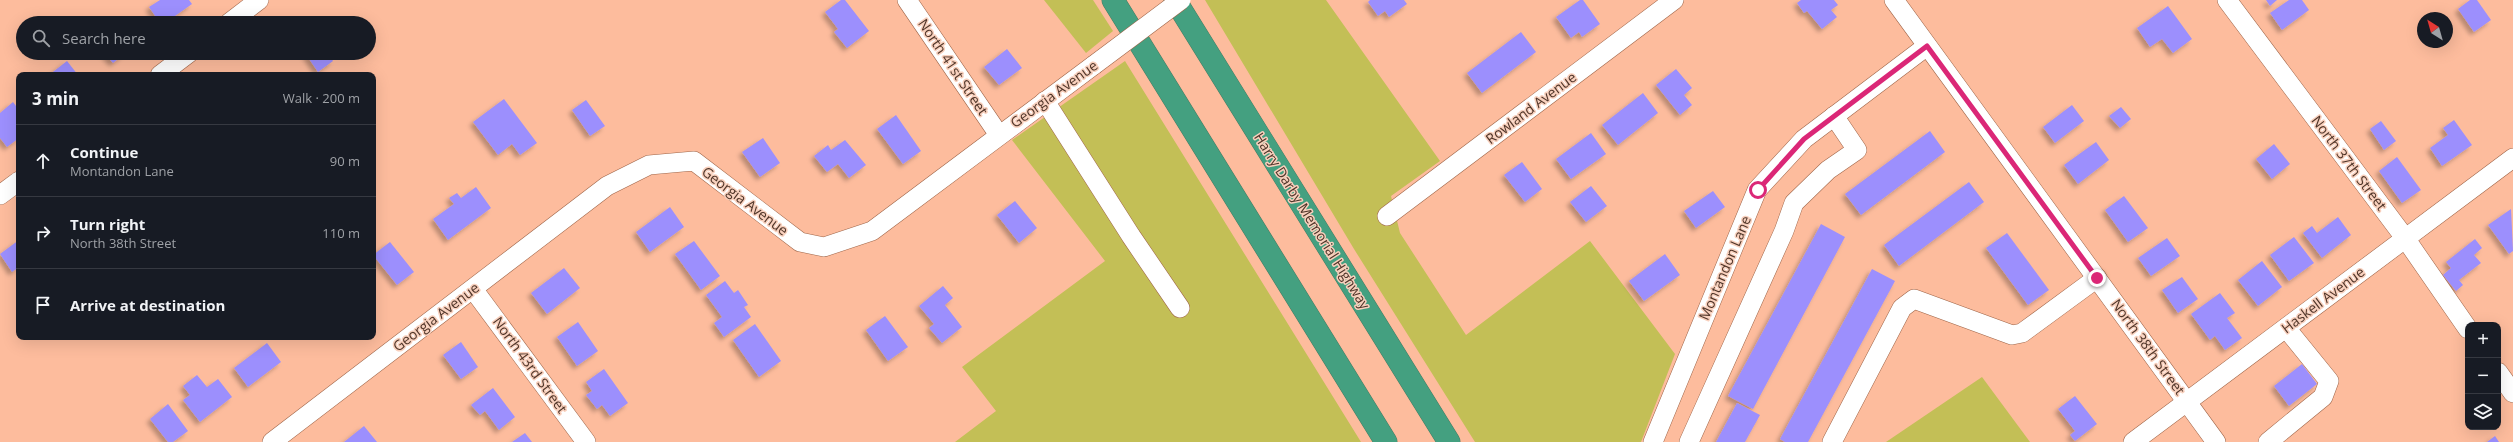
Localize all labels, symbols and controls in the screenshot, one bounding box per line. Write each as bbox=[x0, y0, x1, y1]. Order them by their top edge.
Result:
north arrow bbox=[2417, 12, 2453, 48]
street label: North 41st Street bbox=[914, 15, 993, 119]
search box bbox=[16, 16, 376, 60]
icon: search bbox=[30, 27, 52, 49]
text: Search here bbox=[62, 28, 146, 48]
street label: Georgia Avenue bbox=[1006, 55, 1101, 132]
street label: Rowland Avenue bbox=[1482, 67, 1580, 148]
text: 3 min bbox=[32, 87, 79, 110]
text: Walk · 200 m bbox=[283, 89, 360, 107]
street label: North 37th Street bbox=[2307, 111, 2391, 214]
street label: Harry Darby Memorial Highway bbox=[1250, 129, 1375, 313]
text: Continue bbox=[70, 142, 138, 162]
icon: ahead bbox=[32, 150, 54, 172]
text: 90 m bbox=[330, 152, 360, 170]
text: Montandon Lane bbox=[70, 162, 174, 180]
street label: Georgia Avenue bbox=[698, 162, 792, 239]
route start bbox=[1749, 181, 1767, 199]
street label: Montandon Lane bbox=[1694, 213, 1755, 323]
text: Turn right bbox=[70, 214, 145, 234]
icon: right bbox=[32, 222, 54, 244]
text: 110 m bbox=[322, 224, 360, 242]
text: North 38th Street bbox=[70, 234, 176, 252]
street label: Haskell Avenue bbox=[2277, 262, 2368, 337]
route end bbox=[2088, 269, 2106, 287]
street label: Georgia Avenue bbox=[389, 278, 483, 355]
icon: arrive bbox=[32, 294, 54, 316]
text: Arrive at destination bbox=[70, 295, 225, 315]
street label: North 38th Street bbox=[2107, 295, 2190, 398]
street label: North 43rd Street bbox=[489, 313, 572, 417]
map controls bbox=[2465, 322, 2501, 430]
button: + bbox=[2465, 322, 2501, 358]
button: − bbox=[2465, 358, 2501, 394]
button: layers bbox=[2465, 394, 2501, 430]

